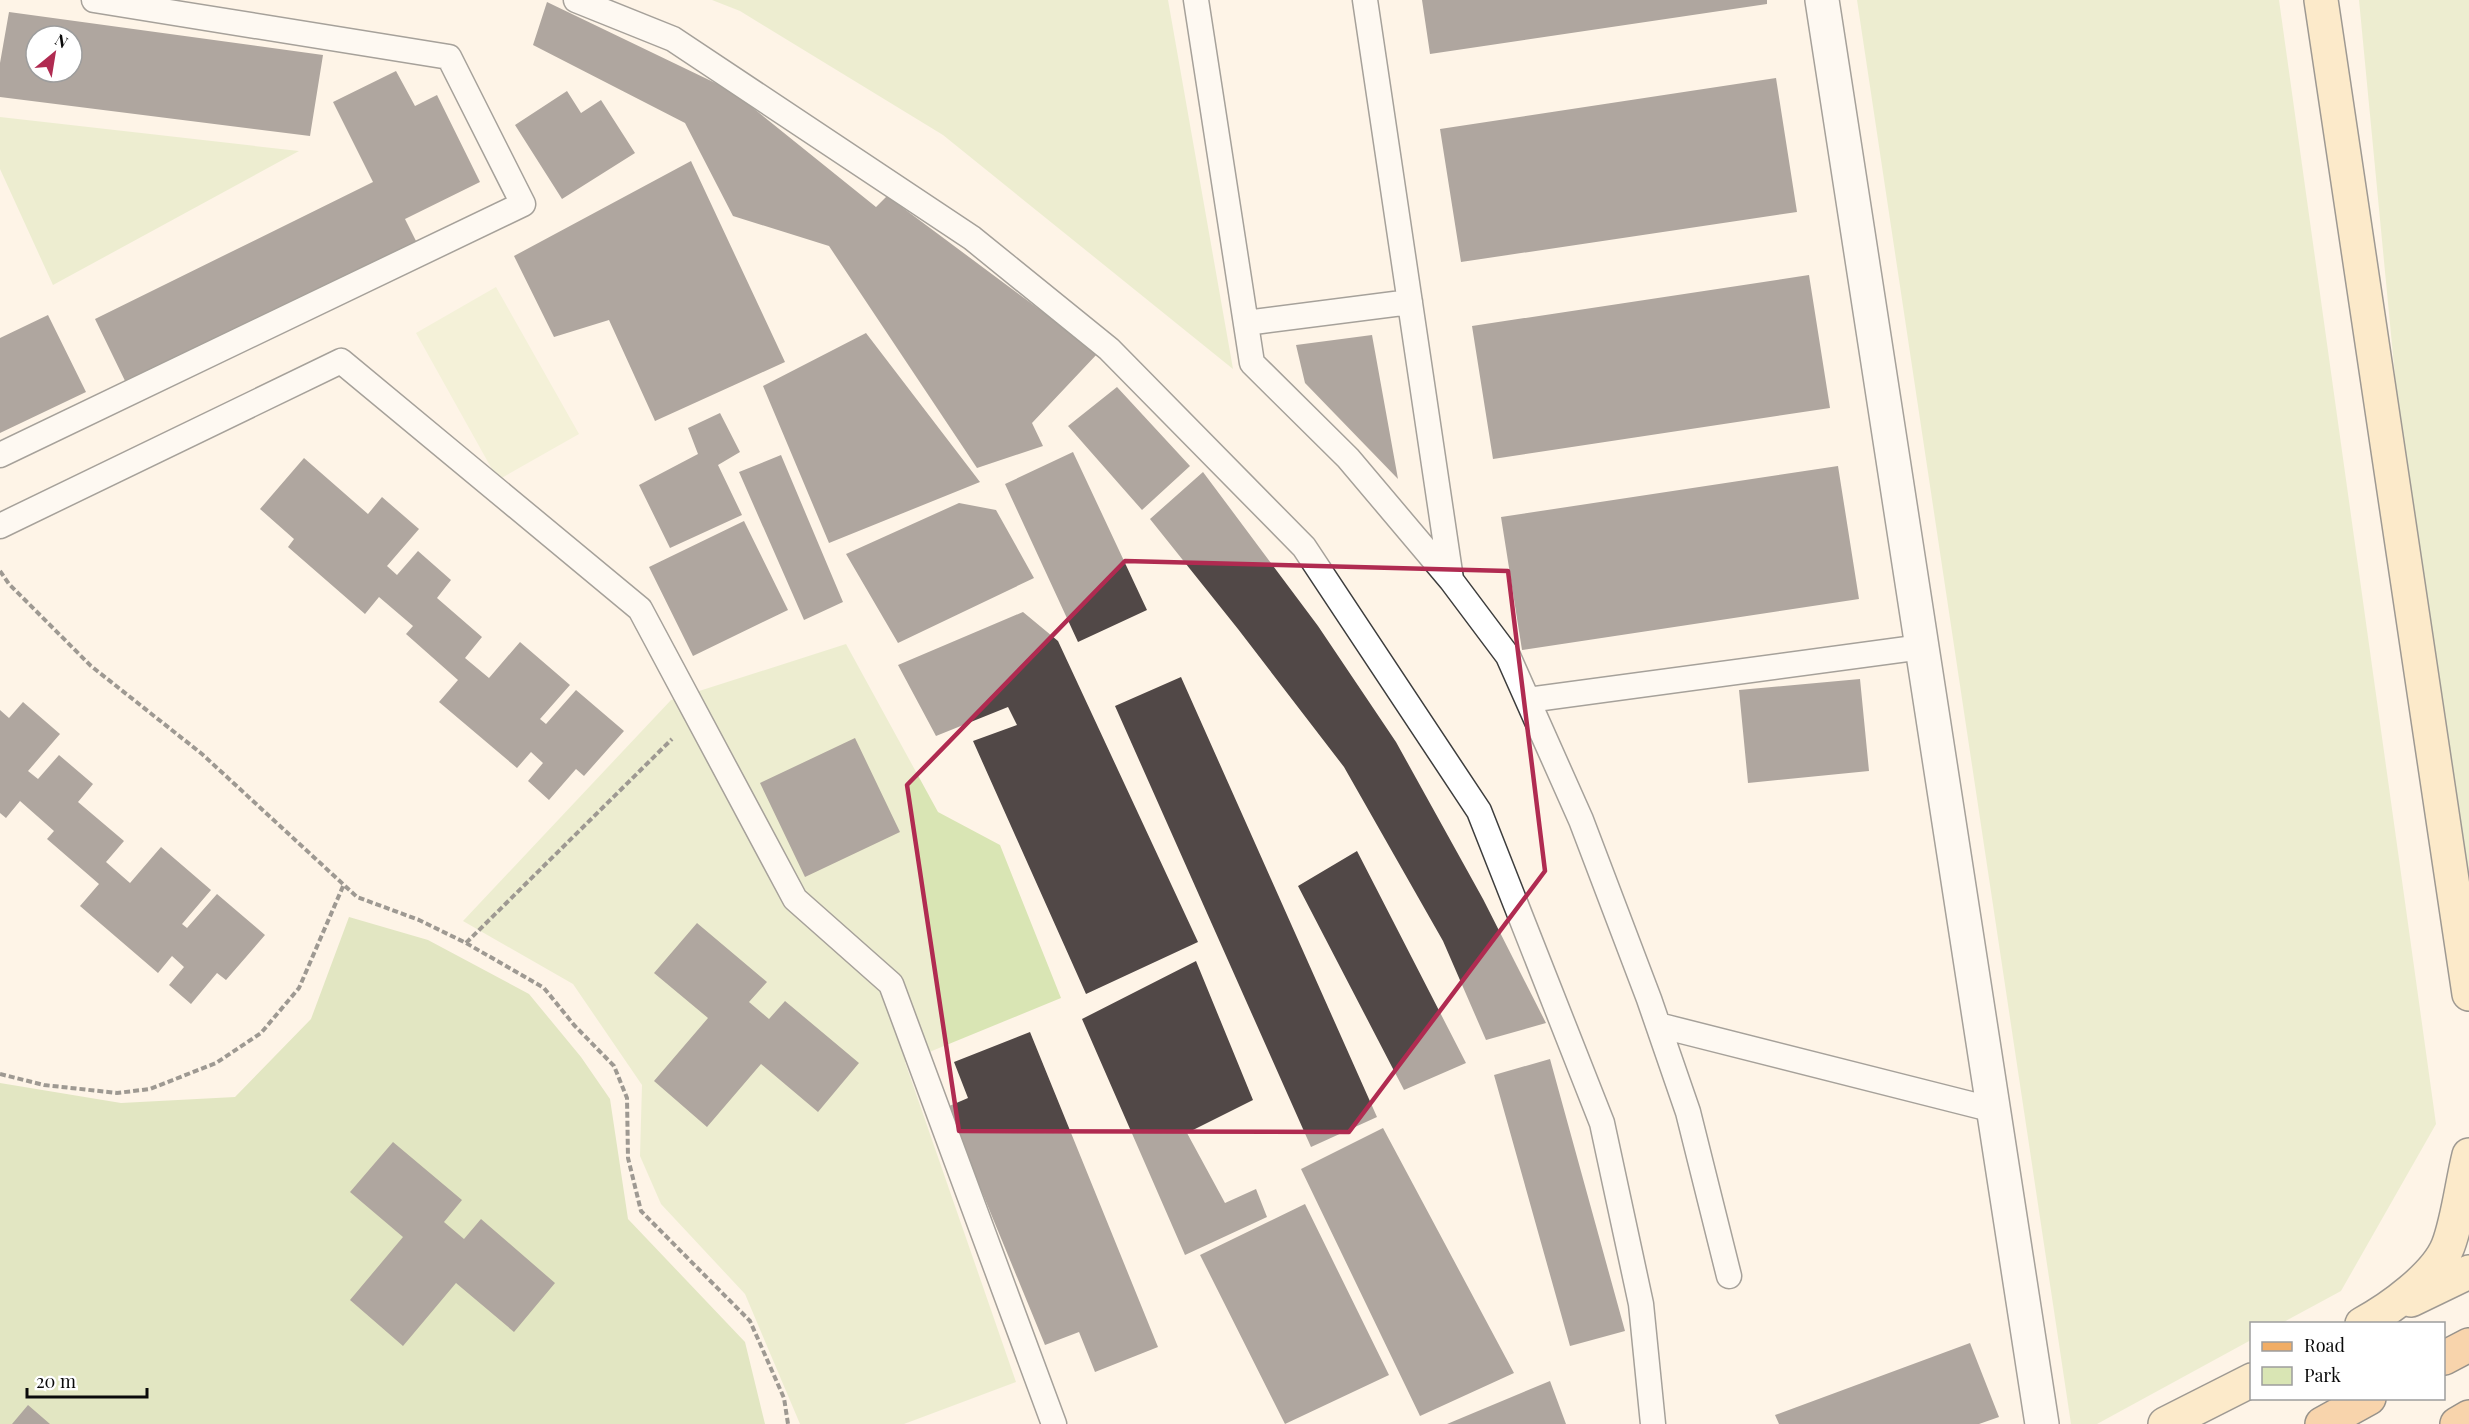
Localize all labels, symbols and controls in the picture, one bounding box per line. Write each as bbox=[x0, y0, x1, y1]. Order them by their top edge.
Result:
north arrow bbox=[24, 24, 84, 84]
text: N bbox=[51, 29, 72, 53]
legend bbox=[2250, 1322, 2445, 1400]
text: Road bbox=[2304, 1333, 2345, 1357]
scale bar bbox=[27, 1361, 147, 1399]
text: Park bbox=[2304, 1363, 2341, 1387]
text: 20 m bbox=[36, 1369, 76, 1393]

